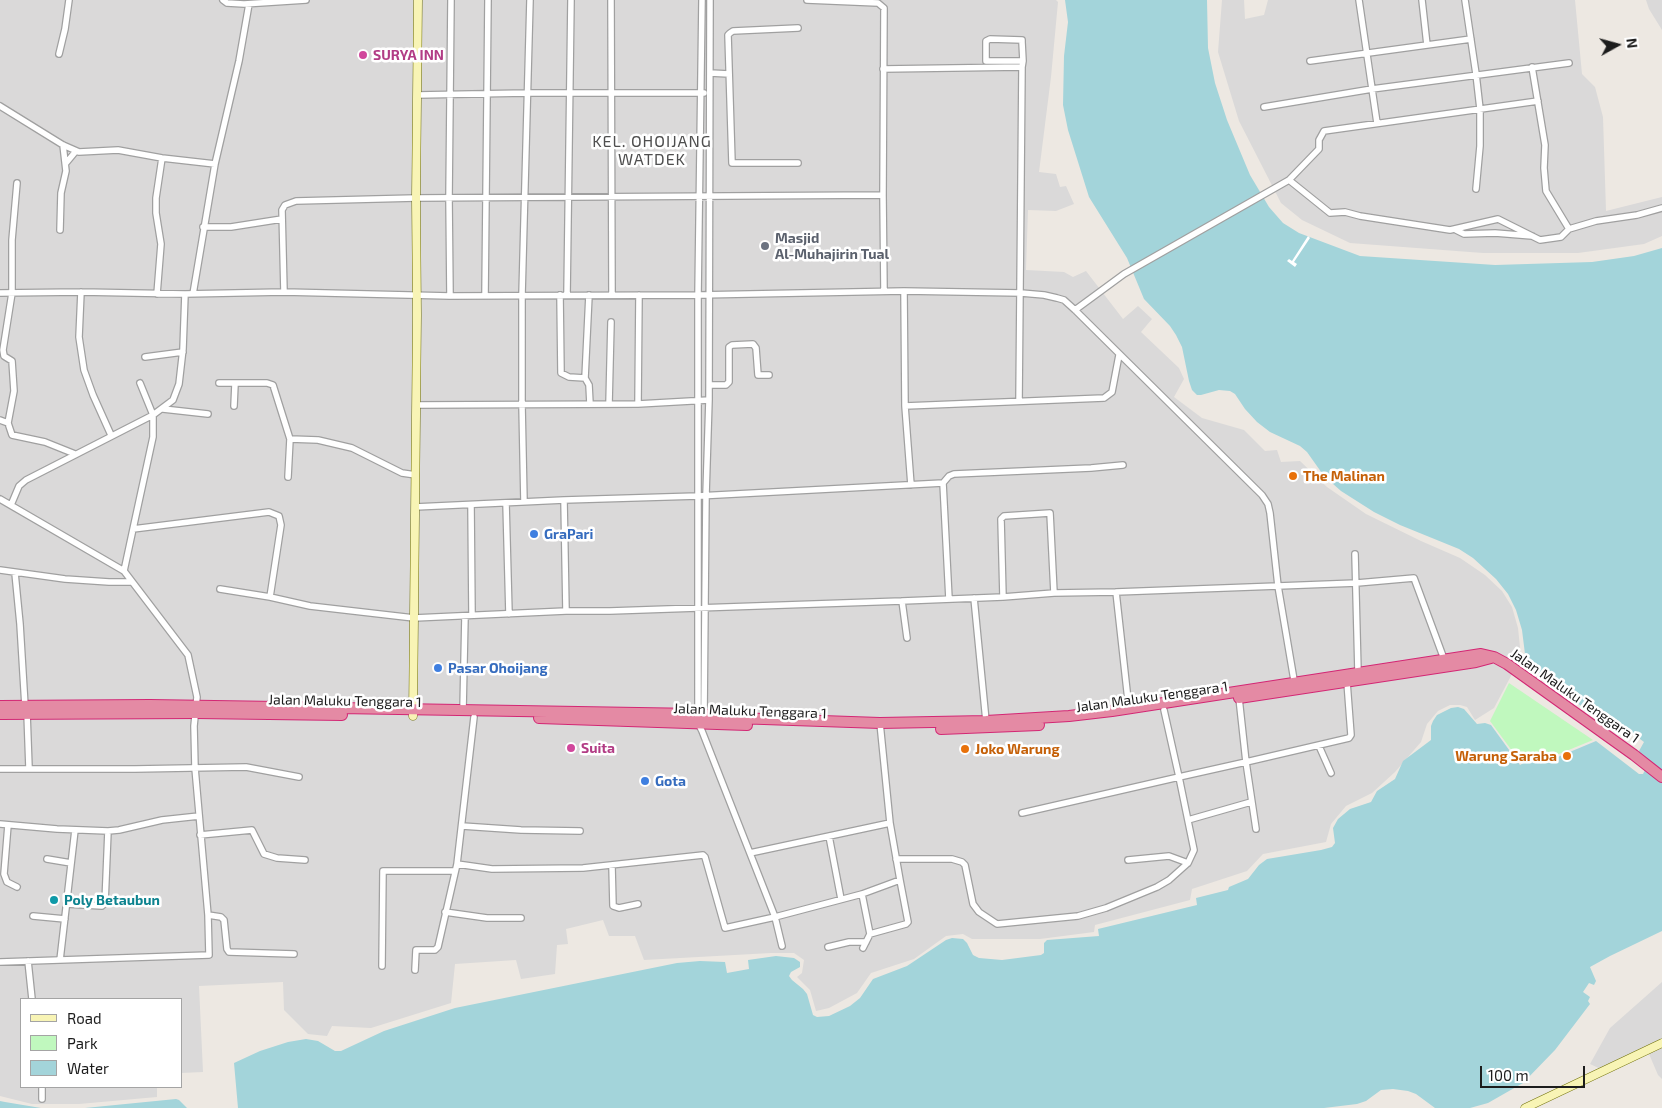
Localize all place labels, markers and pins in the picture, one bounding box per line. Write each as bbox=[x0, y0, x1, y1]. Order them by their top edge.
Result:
place label: SURYA INN bbox=[373, 47, 444, 63]
marker: SURYA INN bbox=[357, 49, 369, 61]
place label: Masjid Al-Muhajirin Tual bbox=[775, 230, 889, 262]
marker: Masjid Al-Muhajirin Tual bbox=[759, 240, 771, 252]
place label: The Malinan bbox=[1303, 468, 1385, 484]
marker: The Malinan bbox=[1287, 470, 1299, 482]
place label: GraPari bbox=[544, 526, 593, 542]
marker: GraPari bbox=[528, 528, 540, 540]
place label: Pasar Ohoijang bbox=[448, 660, 548, 676]
marker: Pasar Ohoijang bbox=[432, 662, 444, 674]
place label: Suita bbox=[581, 740, 615, 756]
place label: Joko Warung bbox=[975, 741, 1060, 757]
marker: Suita bbox=[565, 742, 577, 754]
marker: Joko Warung bbox=[959, 743, 971, 755]
place label: Warung Saraba bbox=[1455, 748, 1557, 764]
marker: Warung Saraba bbox=[1561, 750, 1573, 762]
place label: Gota bbox=[655, 773, 686, 789]
marker: Gota bbox=[639, 775, 651, 787]
place label: Poly Betaubun bbox=[64, 892, 160, 908]
marker: Poly Betaubun bbox=[48, 894, 60, 906]

